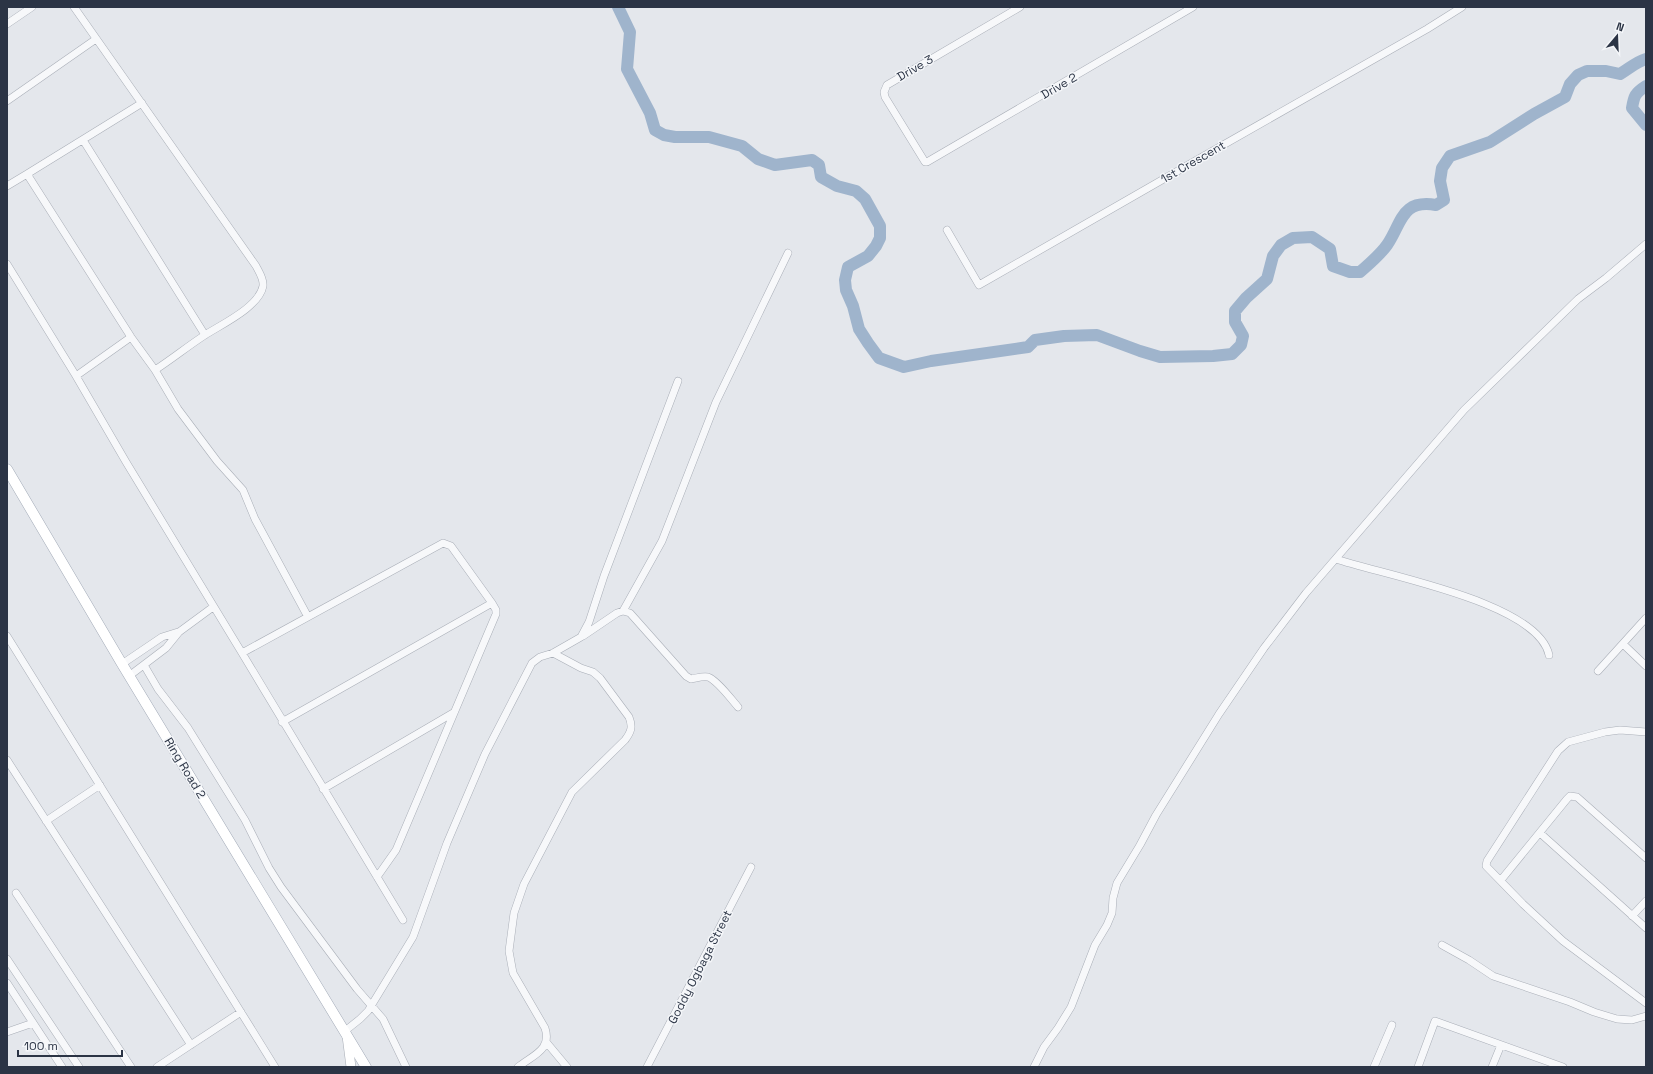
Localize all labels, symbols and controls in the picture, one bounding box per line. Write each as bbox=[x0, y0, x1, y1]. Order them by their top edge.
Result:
north arrow bbox=[1597, 16, 1637, 56]
text: N bbox=[1614, 19, 1626, 34]
street label: Drive 3 bbox=[894, 51, 936, 85]
street label: Drive 2 bbox=[1038, 69, 1080, 103]
street label: 1st Crescent bbox=[1158, 137, 1228, 187]
street label: Ring Road 2 bbox=[161, 735, 209, 801]
street label: Goddy Ogbaga Street bbox=[664, 907, 736, 1027]
scale bar bbox=[18, 1032, 122, 1058]
text: 100 m bbox=[24, 1038, 58, 1054]

